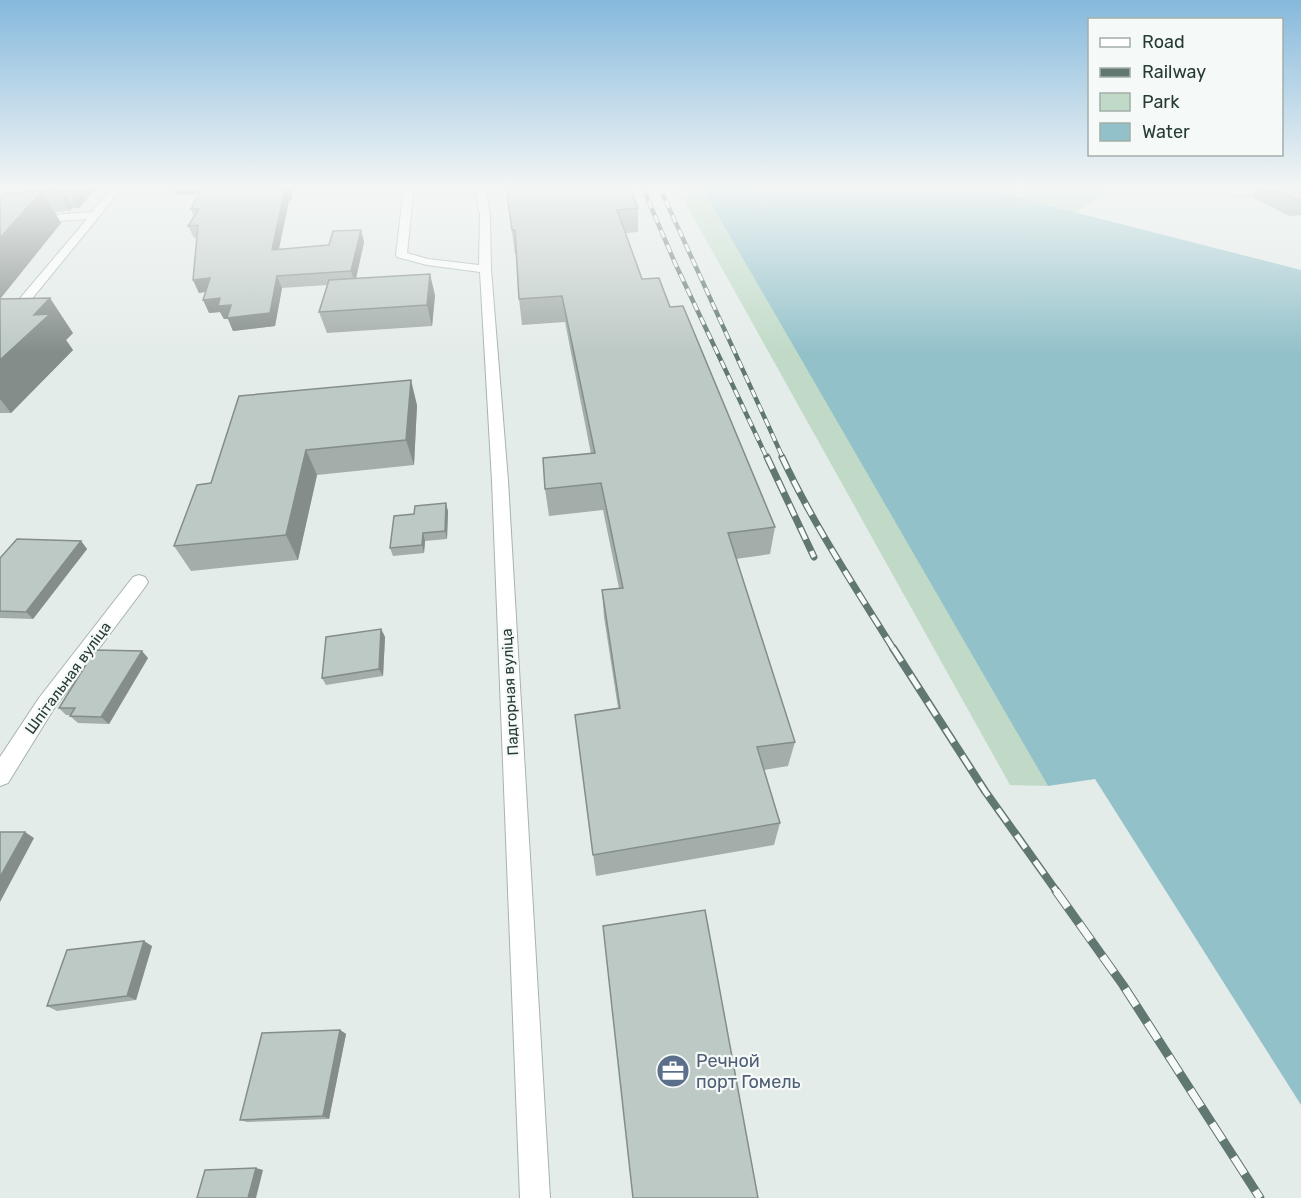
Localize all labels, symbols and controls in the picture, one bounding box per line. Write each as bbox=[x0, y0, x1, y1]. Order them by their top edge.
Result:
legend bbox=[1088, 18, 1283, 156]
text: Road bbox=[1142, 31, 1185, 53]
text: Railway bbox=[1142, 61, 1206, 83]
text: Park bbox=[1142, 91, 1180, 113]
text: Water bbox=[1142, 121, 1190, 143]
street label: Шпітальная вуліца bbox=[21, 618, 115, 738]
street label: Падгорная вуліца bbox=[498, 628, 522, 756]
place label: Речной порт Гомель bbox=[696, 1050, 801, 1093]
office icon: Речной порт Гомель bbox=[655, 1053, 691, 1089]

